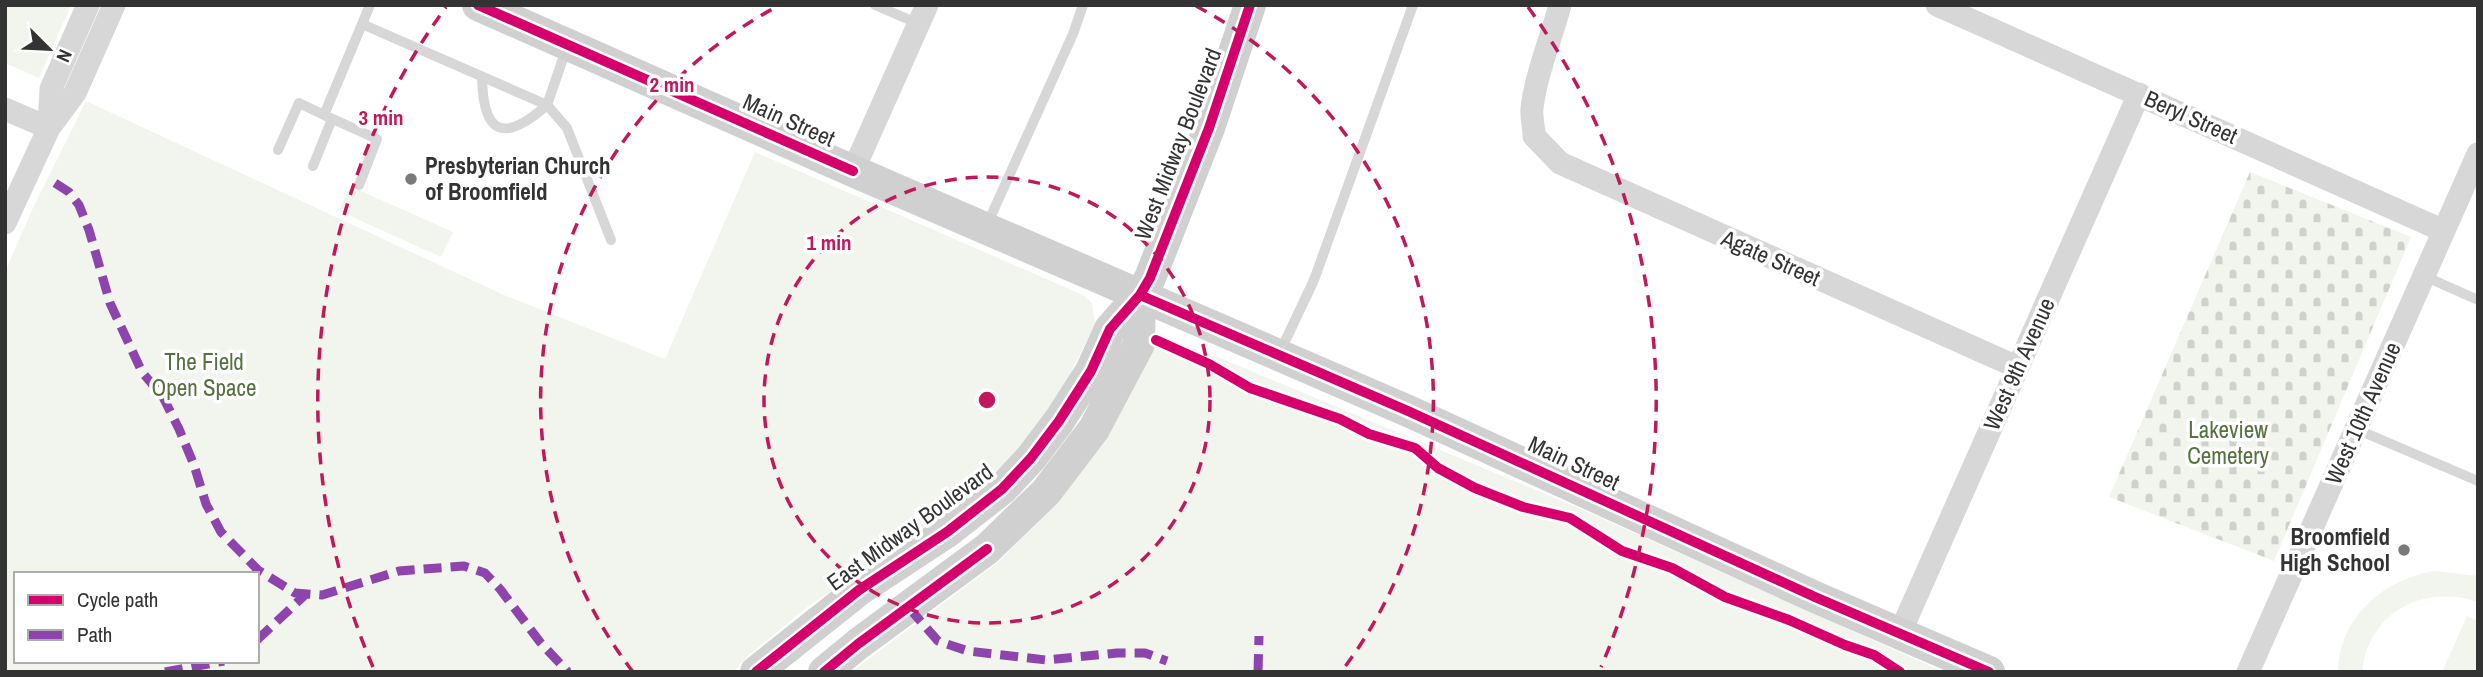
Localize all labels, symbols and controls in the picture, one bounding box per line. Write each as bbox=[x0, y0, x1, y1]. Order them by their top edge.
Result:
north arrow bbox=[14, 14, 84, 84]
street label: West Midway Boulevard bbox=[1127, 43, 1228, 244]
text: N bbox=[50, 45, 79, 66]
text: 2 min bbox=[650, 70, 694, 99]
street label: Beryl Street bbox=[2140, 82, 2243, 151]
street label: Main Street bbox=[738, 86, 840, 154]
text: 3 min bbox=[359, 103, 403, 132]
place label: Presbyterian Church of Broomfield bbox=[425, 150, 611, 207]
marker: Presbyterian Church of Broomfield bbox=[403, 171, 419, 187]
street label: Agate Street bbox=[1716, 222, 1825, 293]
text: 1 min bbox=[807, 228, 851, 257]
street label: West 9th Avenue bbox=[1976, 293, 2062, 435]
street label: West 10th Avenue bbox=[2317, 337, 2408, 489]
park label: The Field Open Space bbox=[152, 346, 256, 403]
centre of rings bbox=[975, 388, 999, 412]
park label: Lakeview Cemetery bbox=[2187, 414, 2269, 471]
street label: Main Street bbox=[1523, 428, 1625, 497]
street label: East Midway Boulevard bbox=[820, 456, 999, 597]
place label: Broomfield High School bbox=[2280, 521, 2390, 578]
marker: Broomfield High School bbox=[2396, 542, 2412, 558]
legend bbox=[14, 572, 259, 663]
text: Cycle path bbox=[77, 585, 158, 614]
text: Path bbox=[77, 620, 112, 649]

